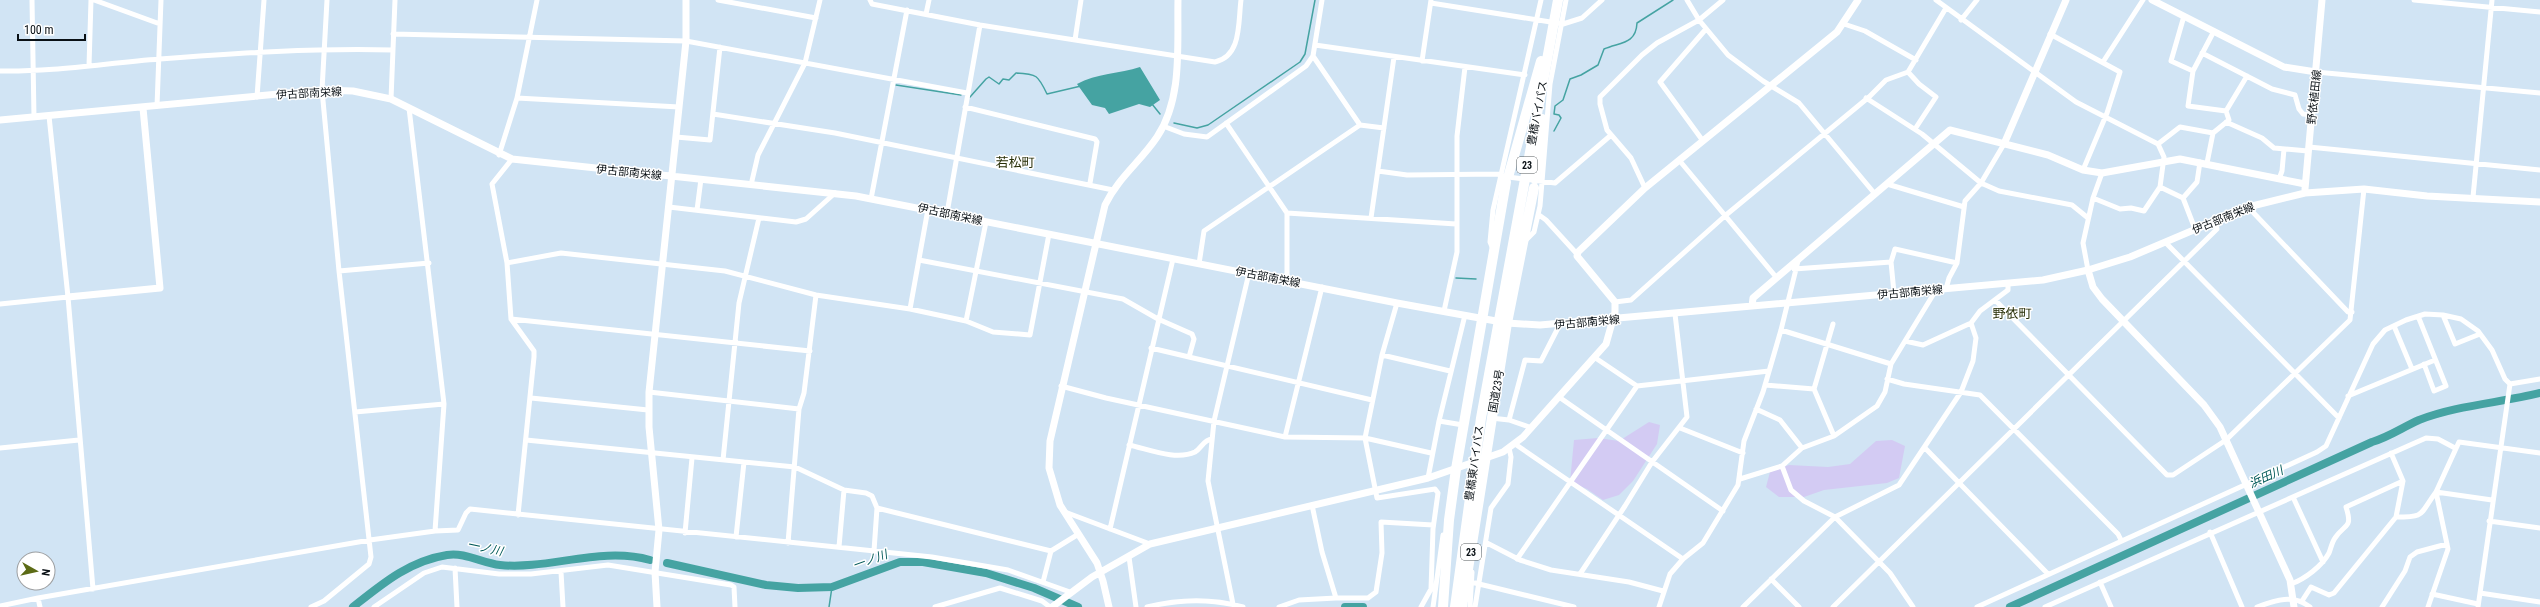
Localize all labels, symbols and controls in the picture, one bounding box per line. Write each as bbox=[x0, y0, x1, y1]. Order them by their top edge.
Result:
scale bar bbox=[18, 16, 85, 42]
text: 100 m bbox=[24, 23, 54, 37]
street label: 野依植田線 bbox=[2305, 69, 2324, 125]
street label: 豊橋バイパス bbox=[1525, 80, 1550, 147]
street label: 伊古部南栄線 bbox=[276, 85, 342, 102]
district label: 若松町 bbox=[995, 155, 1035, 170]
road number: 23 bbox=[1517, 157, 1537, 173]
street label: 伊古部南栄線 bbox=[595, 163, 662, 182]
street label: 伊古部南栄線 bbox=[2190, 200, 2256, 237]
street label: 伊古部南栄線 bbox=[916, 201, 984, 228]
street label: 伊古部南栄線 bbox=[1234, 265, 1302, 290]
street label: 伊古部南栄線 bbox=[1877, 283, 1943, 302]
district label: 野依町 bbox=[1992, 306, 2032, 321]
street label: 伊古部南栄線 bbox=[1554, 313, 1620, 332]
street label: 国道23号 bbox=[1486, 368, 1507, 414]
street label: 豊橋東バイパス bbox=[1463, 424, 1486, 502]
water label: 浜田川 bbox=[2247, 462, 2287, 491]
water label: 一ノ川 bbox=[466, 537, 506, 559]
road number: 23 bbox=[1461, 544, 1481, 560]
water label: 一ノ川 bbox=[851, 547, 891, 573]
north arrow bbox=[16, 551, 56, 591]
text: N bbox=[38, 568, 52, 577]

